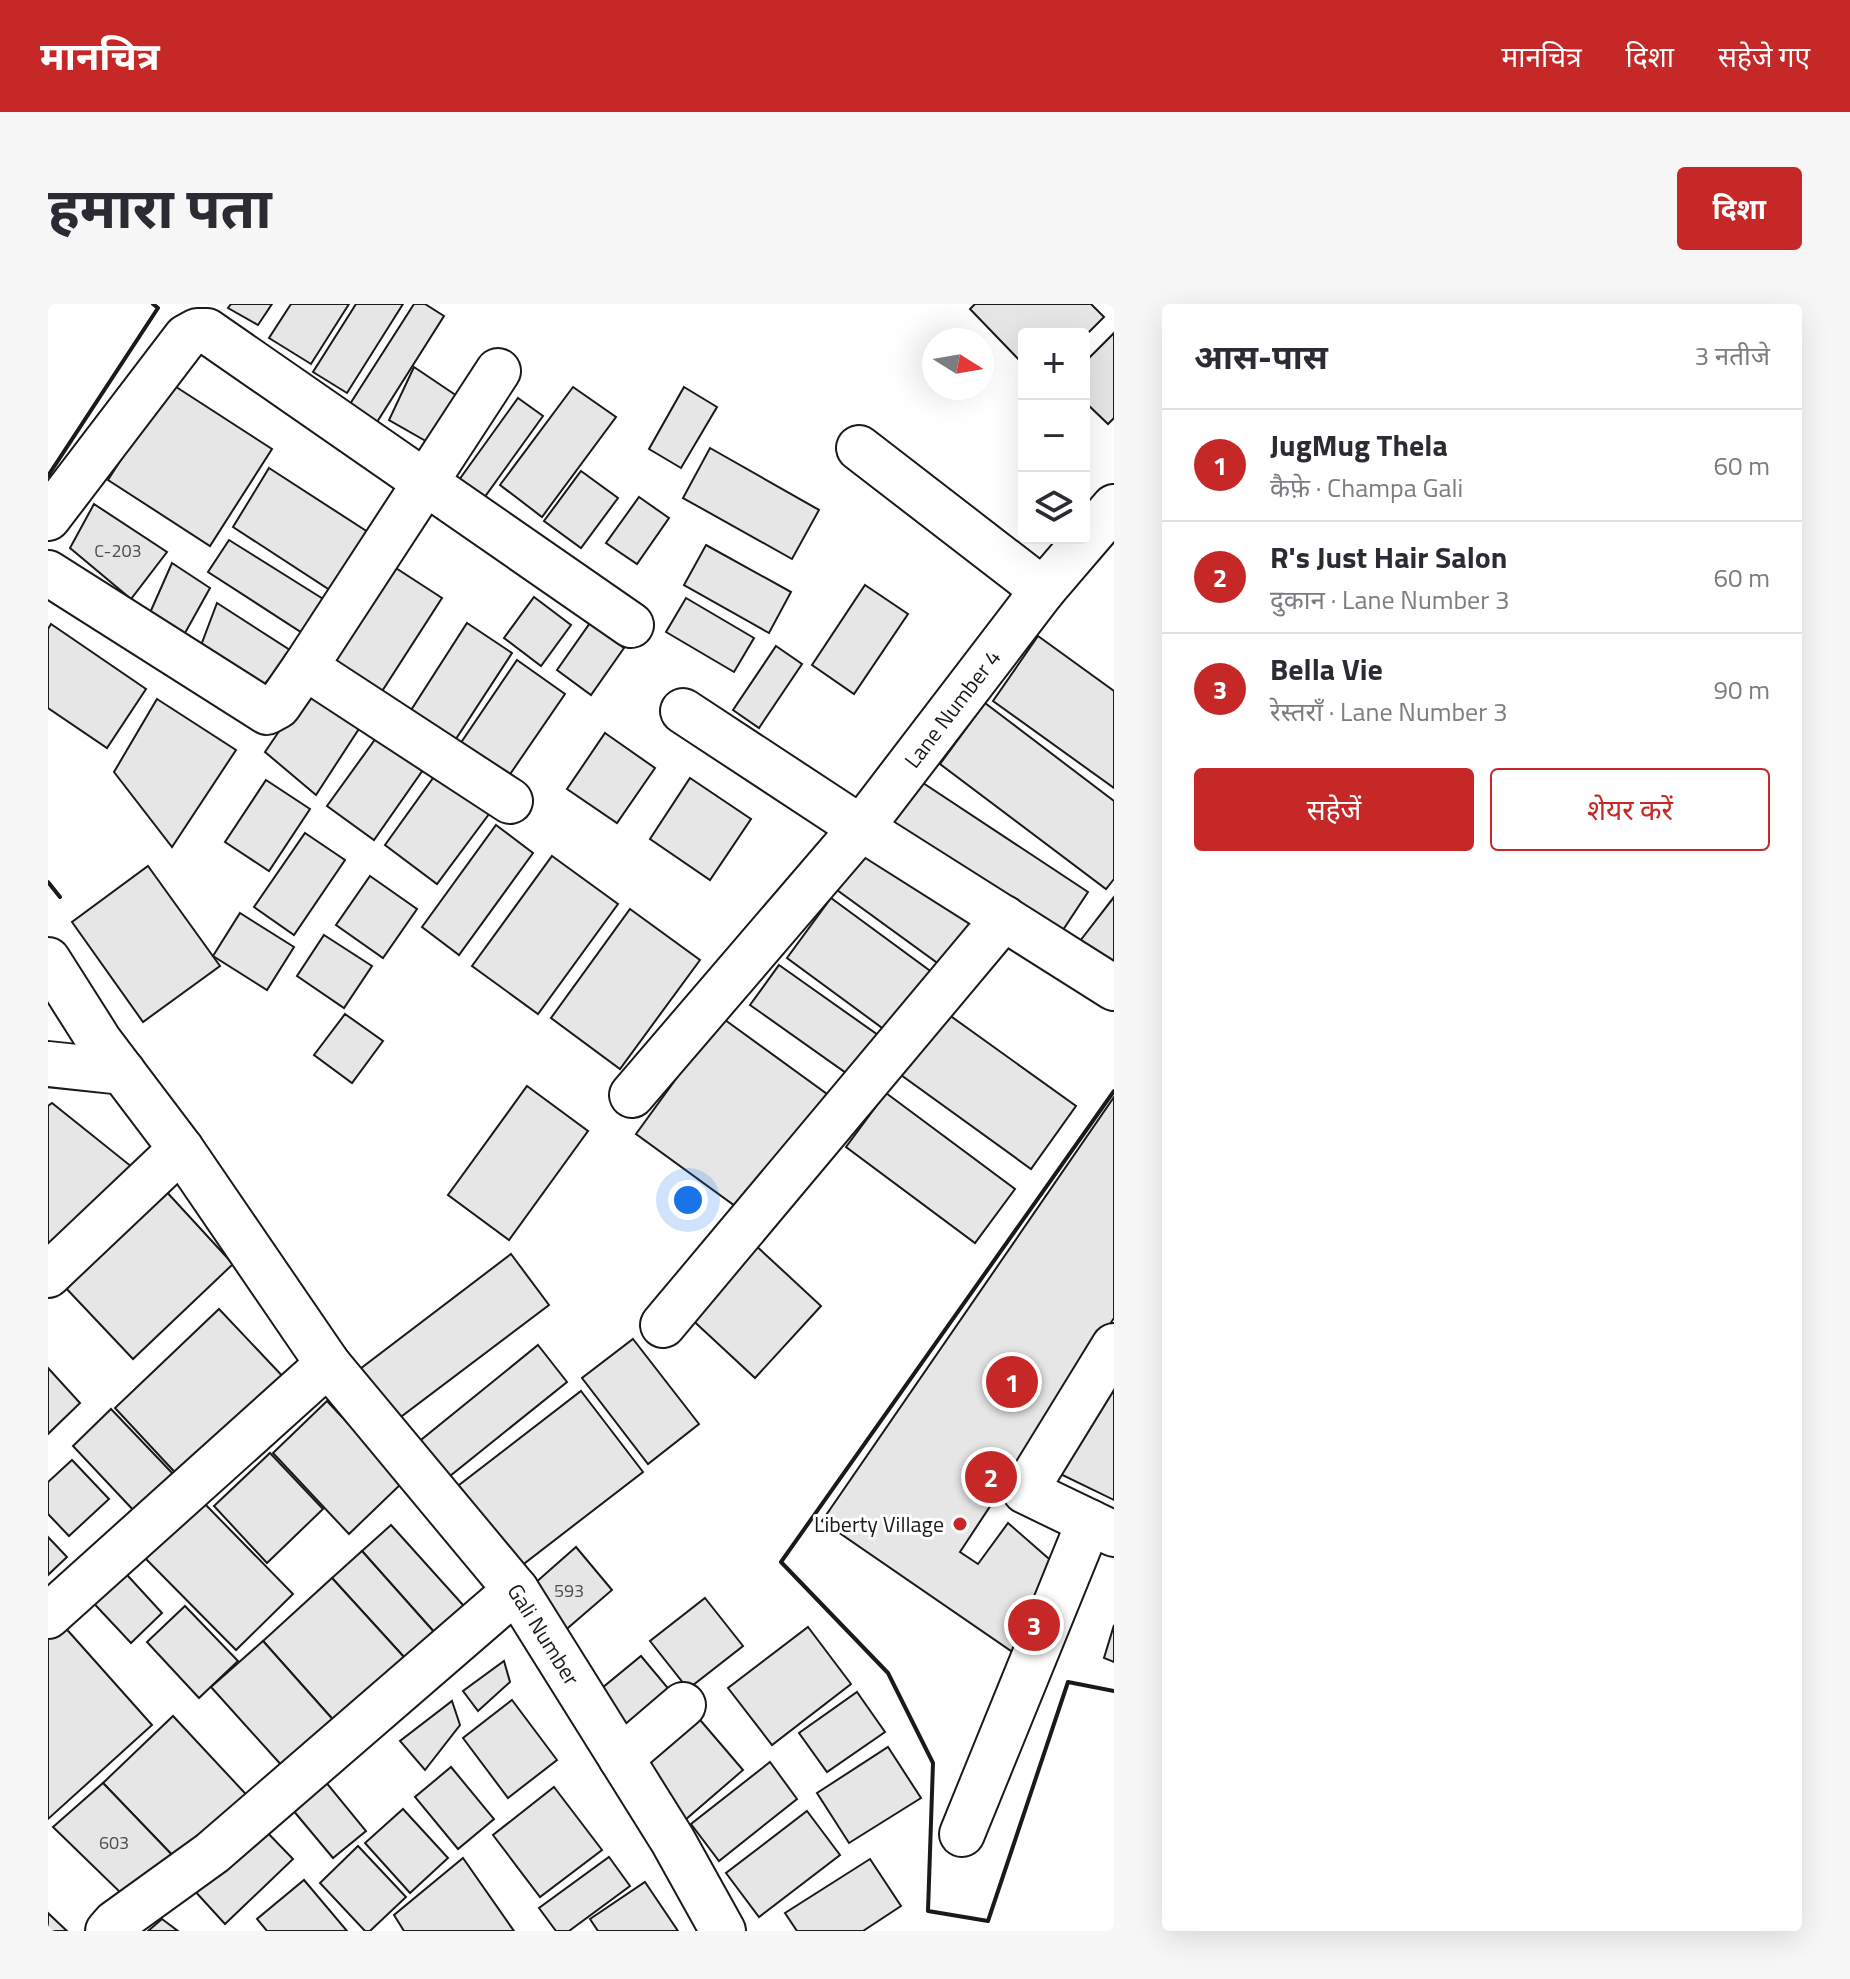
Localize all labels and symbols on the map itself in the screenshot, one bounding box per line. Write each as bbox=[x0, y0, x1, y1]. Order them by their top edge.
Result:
north arrow bbox=[922, 328, 994, 400]
house number: C-203 bbox=[94, 537, 142, 564]
street label: Lane Number 4 bbox=[896, 642, 1009, 775]
your location bbox=[668, 1180, 708, 1220]
pin: 1 bbox=[986, 1352, 1038, 1412]
pin: 2 bbox=[965, 1447, 1017, 1507]
place label: Liberty Village bbox=[814, 1507, 944, 1541]
marker: Liberty Village bbox=[951, 1515, 969, 1533]
street label: Gali Number bbox=[499, 1577, 589, 1692]
house number: 593 bbox=[554, 1577, 584, 1604]
pin: 3 bbox=[1008, 1595, 1060, 1655]
house number: 603 bbox=[99, 1829, 129, 1856]

